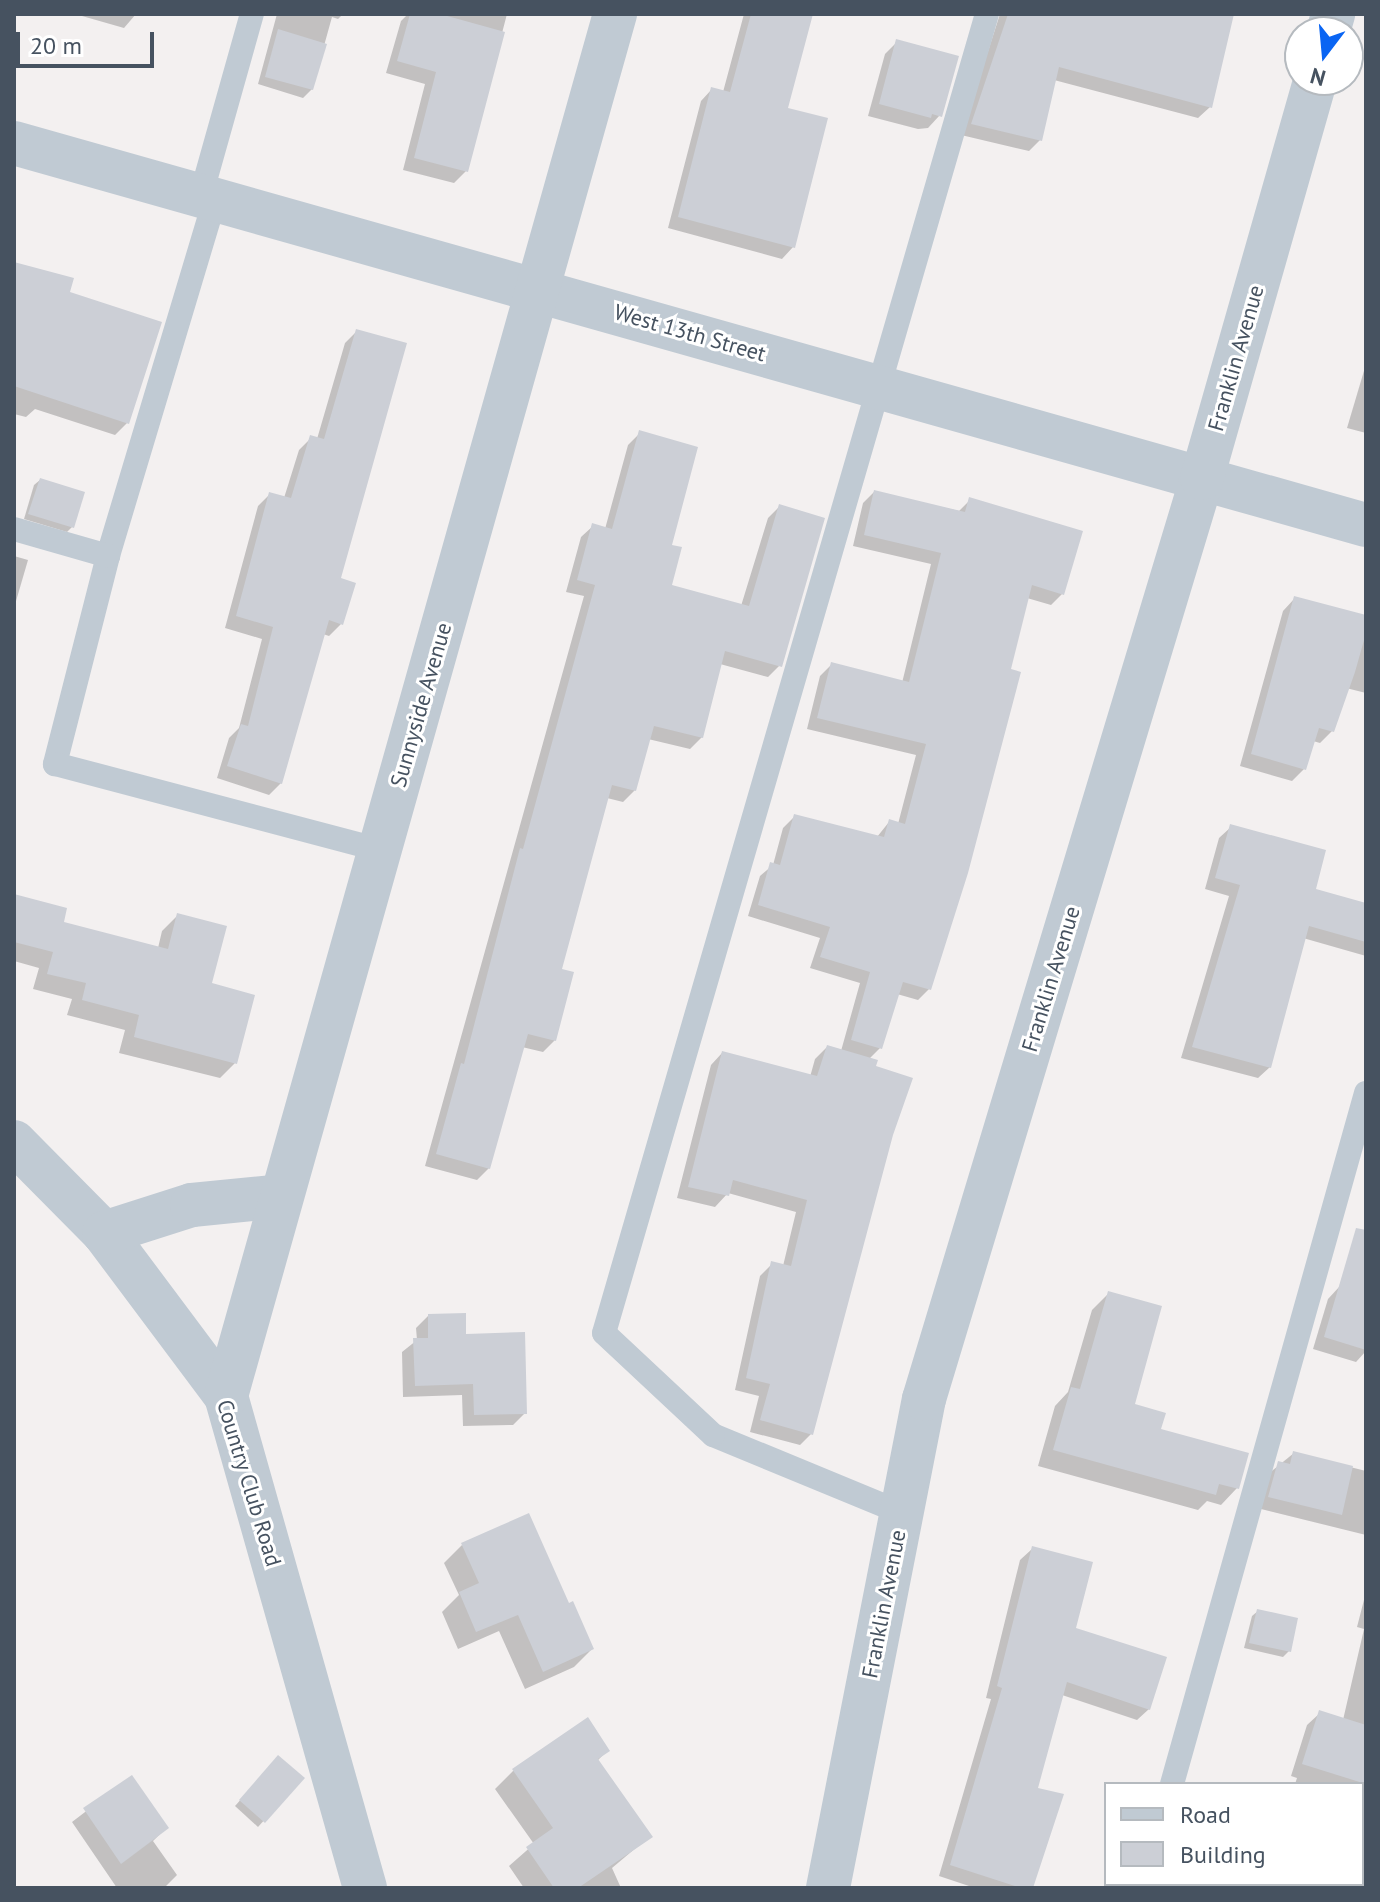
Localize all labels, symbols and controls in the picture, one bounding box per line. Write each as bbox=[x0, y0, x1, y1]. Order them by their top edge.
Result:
scale bar bbox=[20, 16, 158, 66]
north arrow bbox=[1284, 16, 1364, 96]
text: 20 m bbox=[30, 30, 82, 61]
text: N bbox=[1307, 62, 1329, 93]
street label: Franklin Avenue bbox=[1202, 282, 1270, 434]
street label: West 13th Street bbox=[611, 299, 769, 367]
street label: Sunnyside Avenue bbox=[385, 619, 457, 791]
street label: Franklin Avenue bbox=[1016, 903, 1086, 1055]
street label: Country Club Road bbox=[211, 1396, 287, 1570]
street label: Franklin Avenue bbox=[857, 1527, 911, 1681]
legend bbox=[1104, 1782, 1364, 1886]
text: Road bbox=[1180, 1799, 1231, 1830]
text: Building bbox=[1180, 1839, 1266, 1870]

